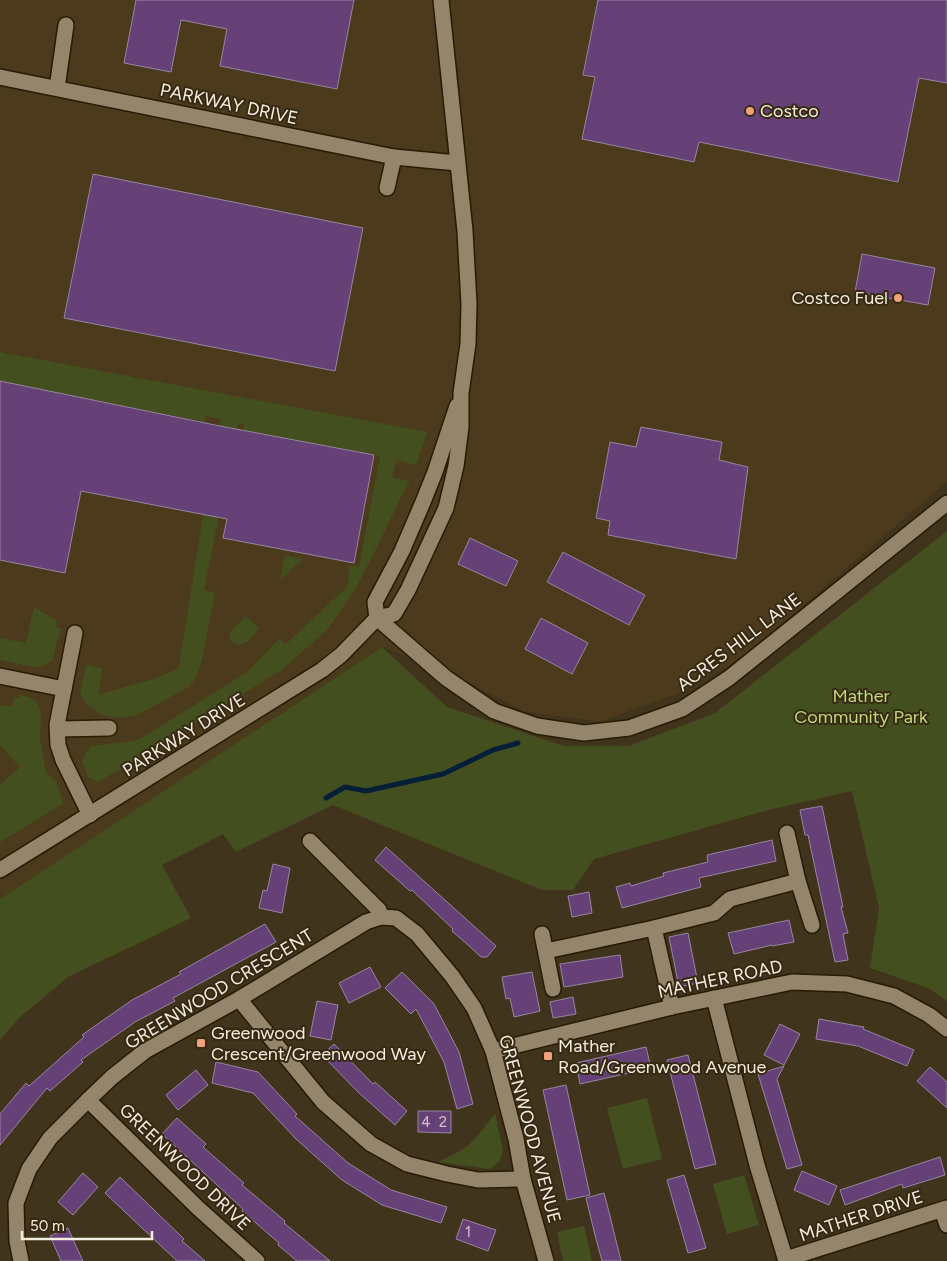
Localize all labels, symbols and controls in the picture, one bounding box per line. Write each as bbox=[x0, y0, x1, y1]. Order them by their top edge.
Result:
street label: PARKWAY DRIVE bbox=[158, 79, 300, 129]
place label: Costco bbox=[760, 100, 819, 122]
marker: Costco bbox=[744, 105, 756, 117]
place label: Costco Fuel bbox=[791, 287, 888, 309]
marker: Costco Fuel bbox=[892, 292, 904, 304]
street label: ACRES HILL LANE bbox=[673, 588, 805, 696]
park label: Mather Community Park bbox=[794, 685, 928, 728]
street label: PARKWAY DRIVE bbox=[119, 688, 249, 782]
street label: GREENWOOD CRESCENT bbox=[121, 924, 317, 1054]
street label: MATHER ROAD bbox=[656, 955, 784, 1003]
place label: Greenwood Crescent/Greenwood Way bbox=[211, 1022, 426, 1065]
street label: GREENWOOD AVENUE bbox=[494, 1032, 566, 1226]
place label: Mather Road/Greenwood Avenue bbox=[558, 1035, 767, 1078]
marker: Greenwood Crescent/Greenwood Way bbox=[195, 1037, 207, 1049]
marker: Mather Road/Greenwood Avenue bbox=[542, 1050, 554, 1062]
street label: GREENWOOD DRIVE bbox=[115, 1099, 255, 1235]
house number: 4 bbox=[421, 1113, 431, 1131]
house number: 2 bbox=[439, 1113, 447, 1131]
street label: MATHER DRIVE bbox=[796, 1186, 926, 1246]
scale bar bbox=[22, 1208, 152, 1240]
text: 50 m bbox=[30, 1217, 65, 1235]
house number: 1 bbox=[465, 1223, 471, 1241]

